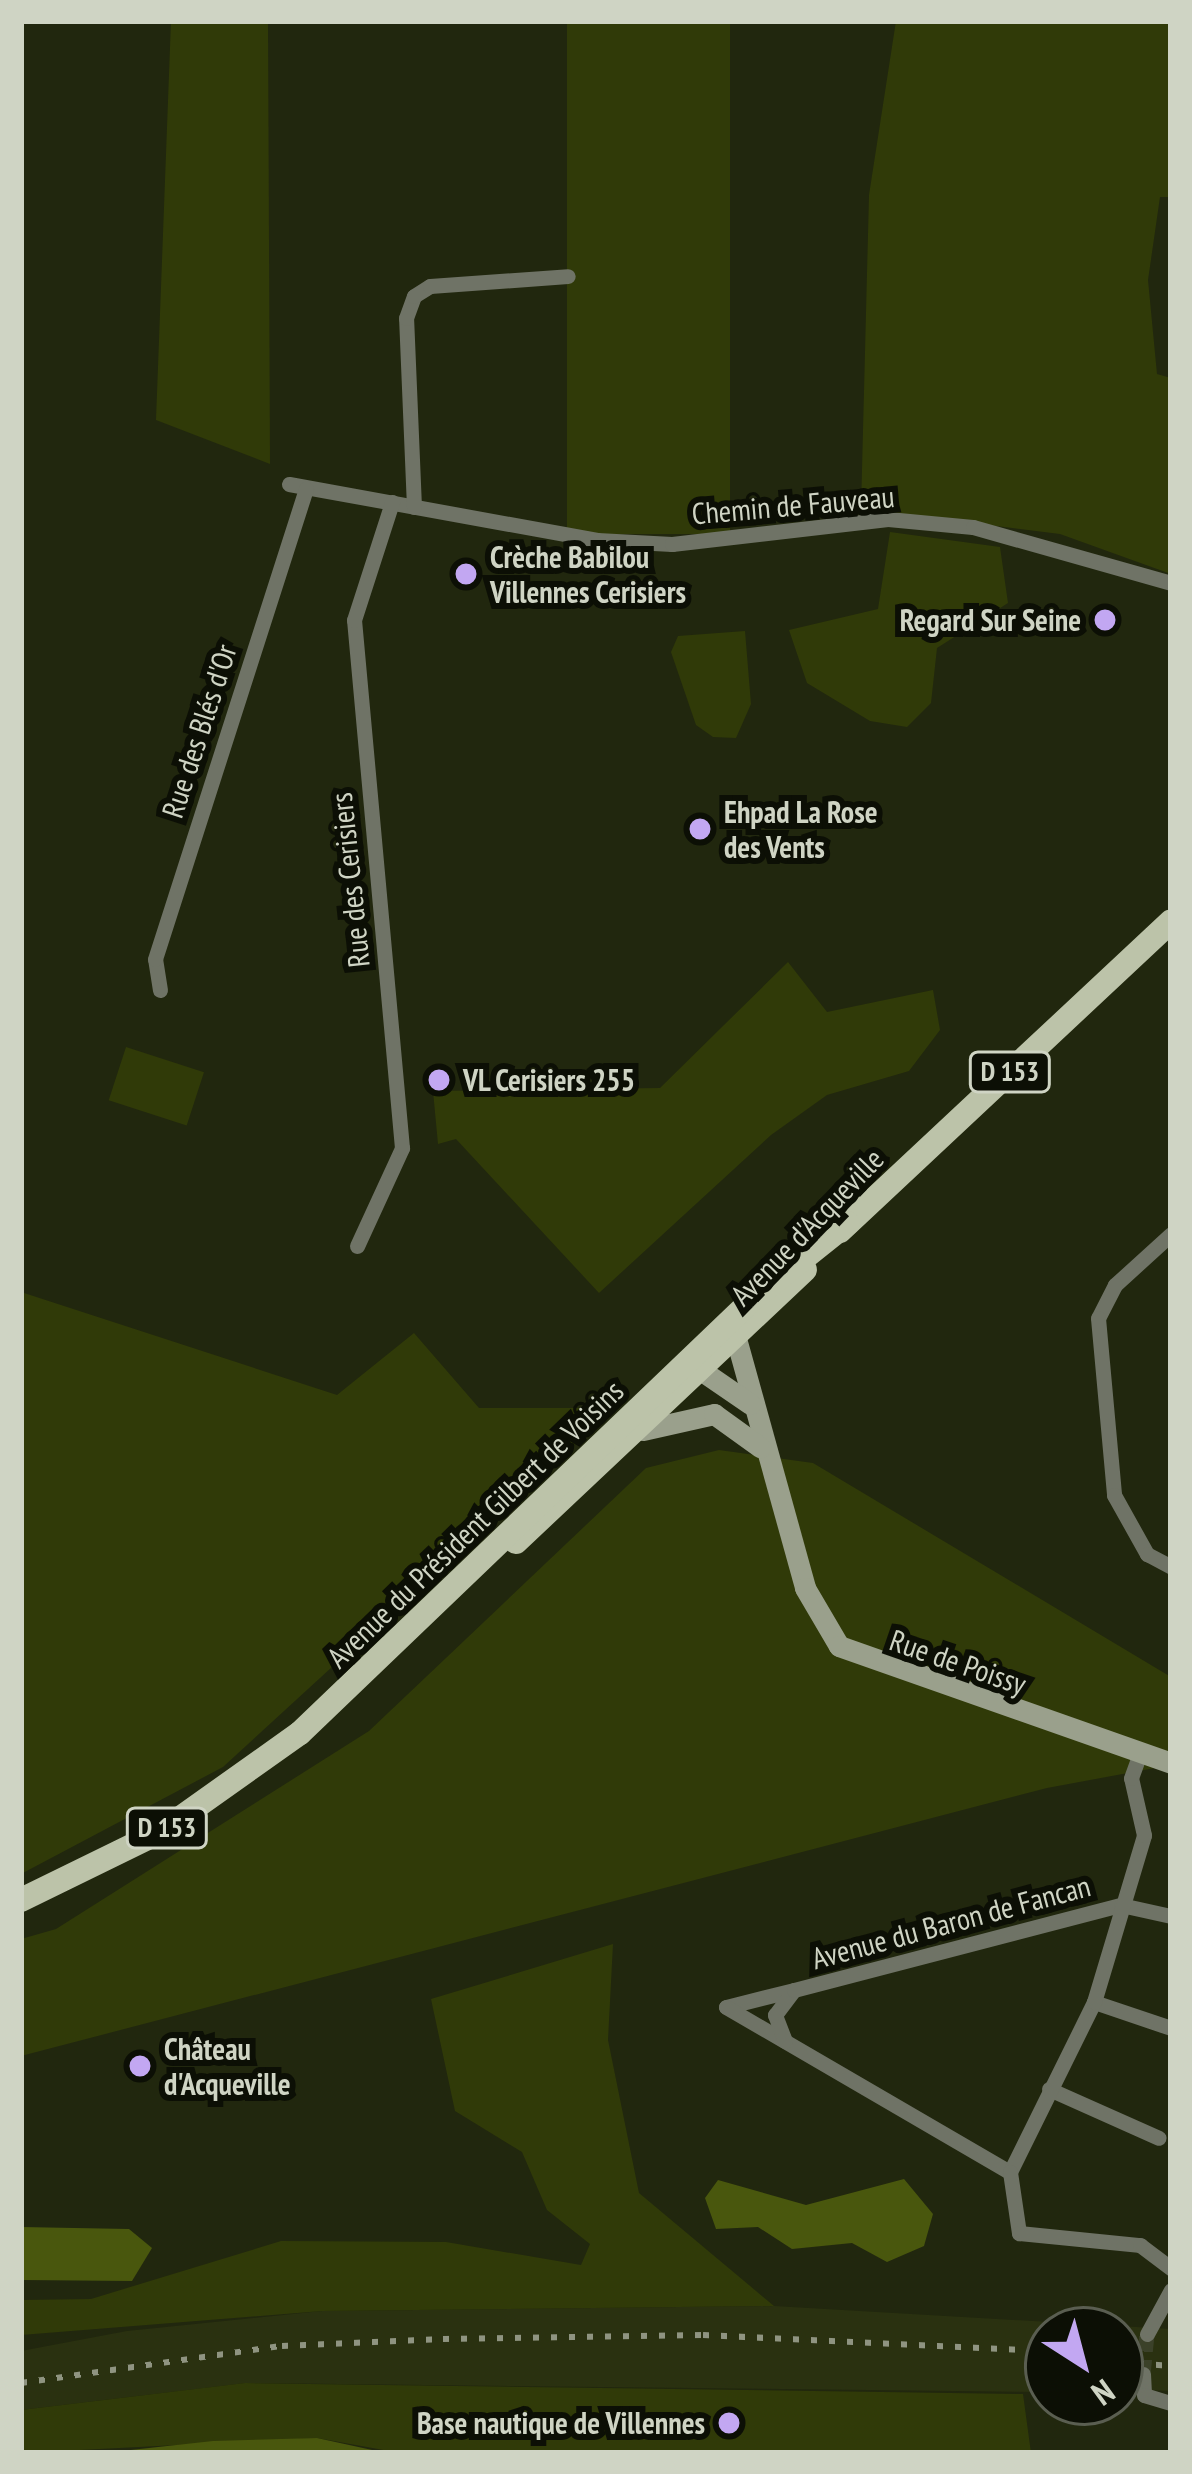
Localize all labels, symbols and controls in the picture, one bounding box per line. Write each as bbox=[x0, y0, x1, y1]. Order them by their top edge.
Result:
street label: Chemin de Fauveau bbox=[690, 478, 896, 532]
place label: Crèche Babilou Villennes Cerisiers bbox=[490, 539, 686, 610]
marker: Crèche Babilou Villennes Cerisiers bbox=[453, 561, 479, 587]
place label: Regard Sur Seine bbox=[900, 602, 1081, 638]
marker: Regard Sur Seine bbox=[1092, 607, 1118, 633]
street label: Rue des Blés d'Or bbox=[154, 640, 244, 822]
street label: Rue des Cerisiers bbox=[323, 791, 377, 969]
place label: Ehpad La Rose des Vents bbox=[724, 794, 878, 864]
marker: Ehpad La Rose des Vents bbox=[687, 816, 713, 842]
road number: D 153 bbox=[968, 1051, 1052, 1093]
place label: VL Cerisiers 255 bbox=[463, 1062, 637, 1098]
marker: VL Cerisiers 255 bbox=[426, 1067, 452, 1093]
street label: Avenue d'Acqueville bbox=[723, 1141, 891, 1313]
street label: Avenue du Président Gilbert de Voisins bbox=[319, 1373, 631, 1675]
street label: Rue de Poissy bbox=[885, 1622, 1031, 1702]
road number: D 153 bbox=[125, 1807, 209, 1849]
street label: Avenue du Baron de Fancan bbox=[808, 1868, 1094, 1976]
place label: Château d'Acqueville bbox=[164, 2031, 291, 2102]
marker: Château d'Acqueville bbox=[127, 2053, 153, 2079]
north arrow bbox=[1024, 2306, 1144, 2426]
text: N bbox=[1084, 2370, 1124, 2416]
place label: Base nautique de Villennes bbox=[416, 2405, 705, 2441]
marker: Base nautique de Villennes bbox=[716, 2410, 742, 2436]

